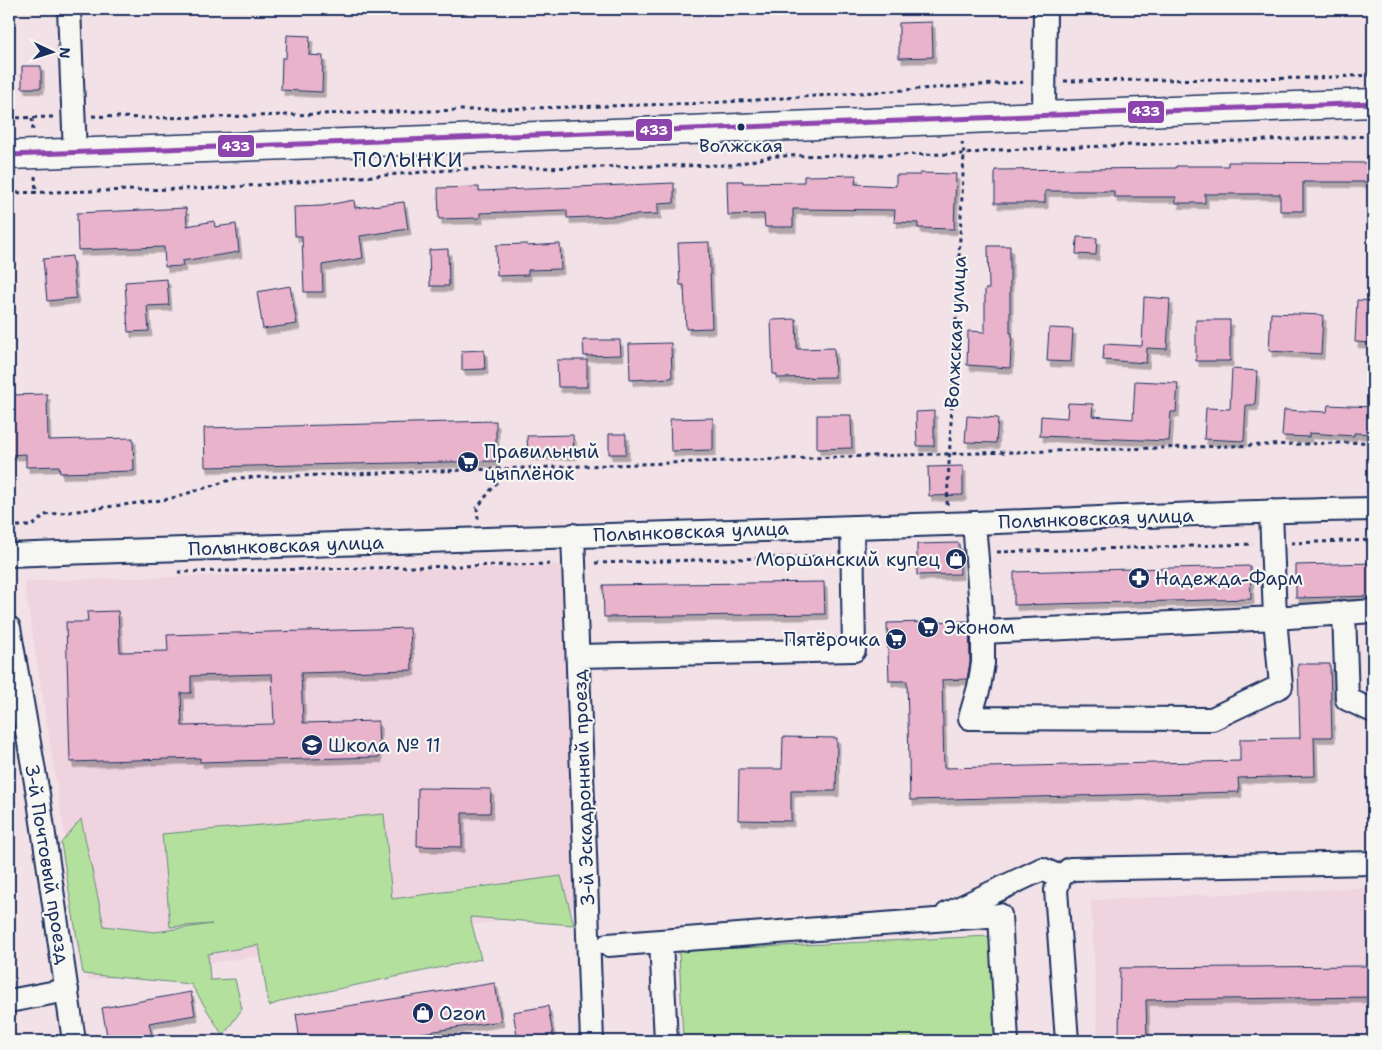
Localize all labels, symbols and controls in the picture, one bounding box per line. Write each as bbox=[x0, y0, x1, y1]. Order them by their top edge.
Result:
north arrow bbox=[28, 28, 78, 78]
text: N bbox=[56, 47, 74, 59]
line badge: 433 bbox=[1127, 100, 1165, 124]
text: 433 bbox=[1132, 102, 1160, 120]
line badge: 433 bbox=[635, 118, 673, 142]
text: 433 bbox=[640, 121, 668, 139]
marker: Волжская bbox=[736, 122, 746, 132]
line badge: 433 bbox=[217, 134, 255, 158]
place label: Волжская bbox=[699, 134, 783, 158]
text: 433 bbox=[222, 137, 250, 155]
district label: ПОЛЫНКИ bbox=[353, 146, 463, 174]
street label: Волжская улица bbox=[939, 255, 972, 409]
place label: Правильный цыплёнок bbox=[484, 439, 599, 486]
supermarket icon: Правильный цыплёнок bbox=[456, 450, 480, 474]
street label: Полынковская улица bbox=[998, 503, 1194, 534]
street label: Полынковская улица bbox=[593, 516, 789, 547]
street label: Полынковская улица bbox=[188, 530, 384, 561]
place label: Моршанский купец bbox=[755, 547, 940, 572]
shop icon: Моршанский купец bbox=[944, 547, 968, 571]
pharmacy icon: Надежда-Фарм bbox=[1127, 566, 1151, 590]
place label: Надежда-Фарм bbox=[1155, 566, 1303, 591]
supermarket icon: Эконом bbox=[916, 615, 940, 639]
place label: Эконом bbox=[944, 615, 1015, 640]
place label: Пятёрочка bbox=[784, 627, 880, 652]
supermarket icon: Пятёрочка bbox=[884, 627, 908, 651]
street label: 3-й Эскадронный проезд bbox=[567, 669, 600, 907]
school or university icon: Школа № 11 bbox=[300, 733, 324, 757]
place label: Школа № 11 bbox=[328, 733, 441, 758]
street label: 3-й Почтовый проезд bbox=[19, 762, 76, 966]
shop icon: Ozon bbox=[411, 1001, 435, 1025]
place label: Ozon bbox=[439, 1001, 486, 1026]

